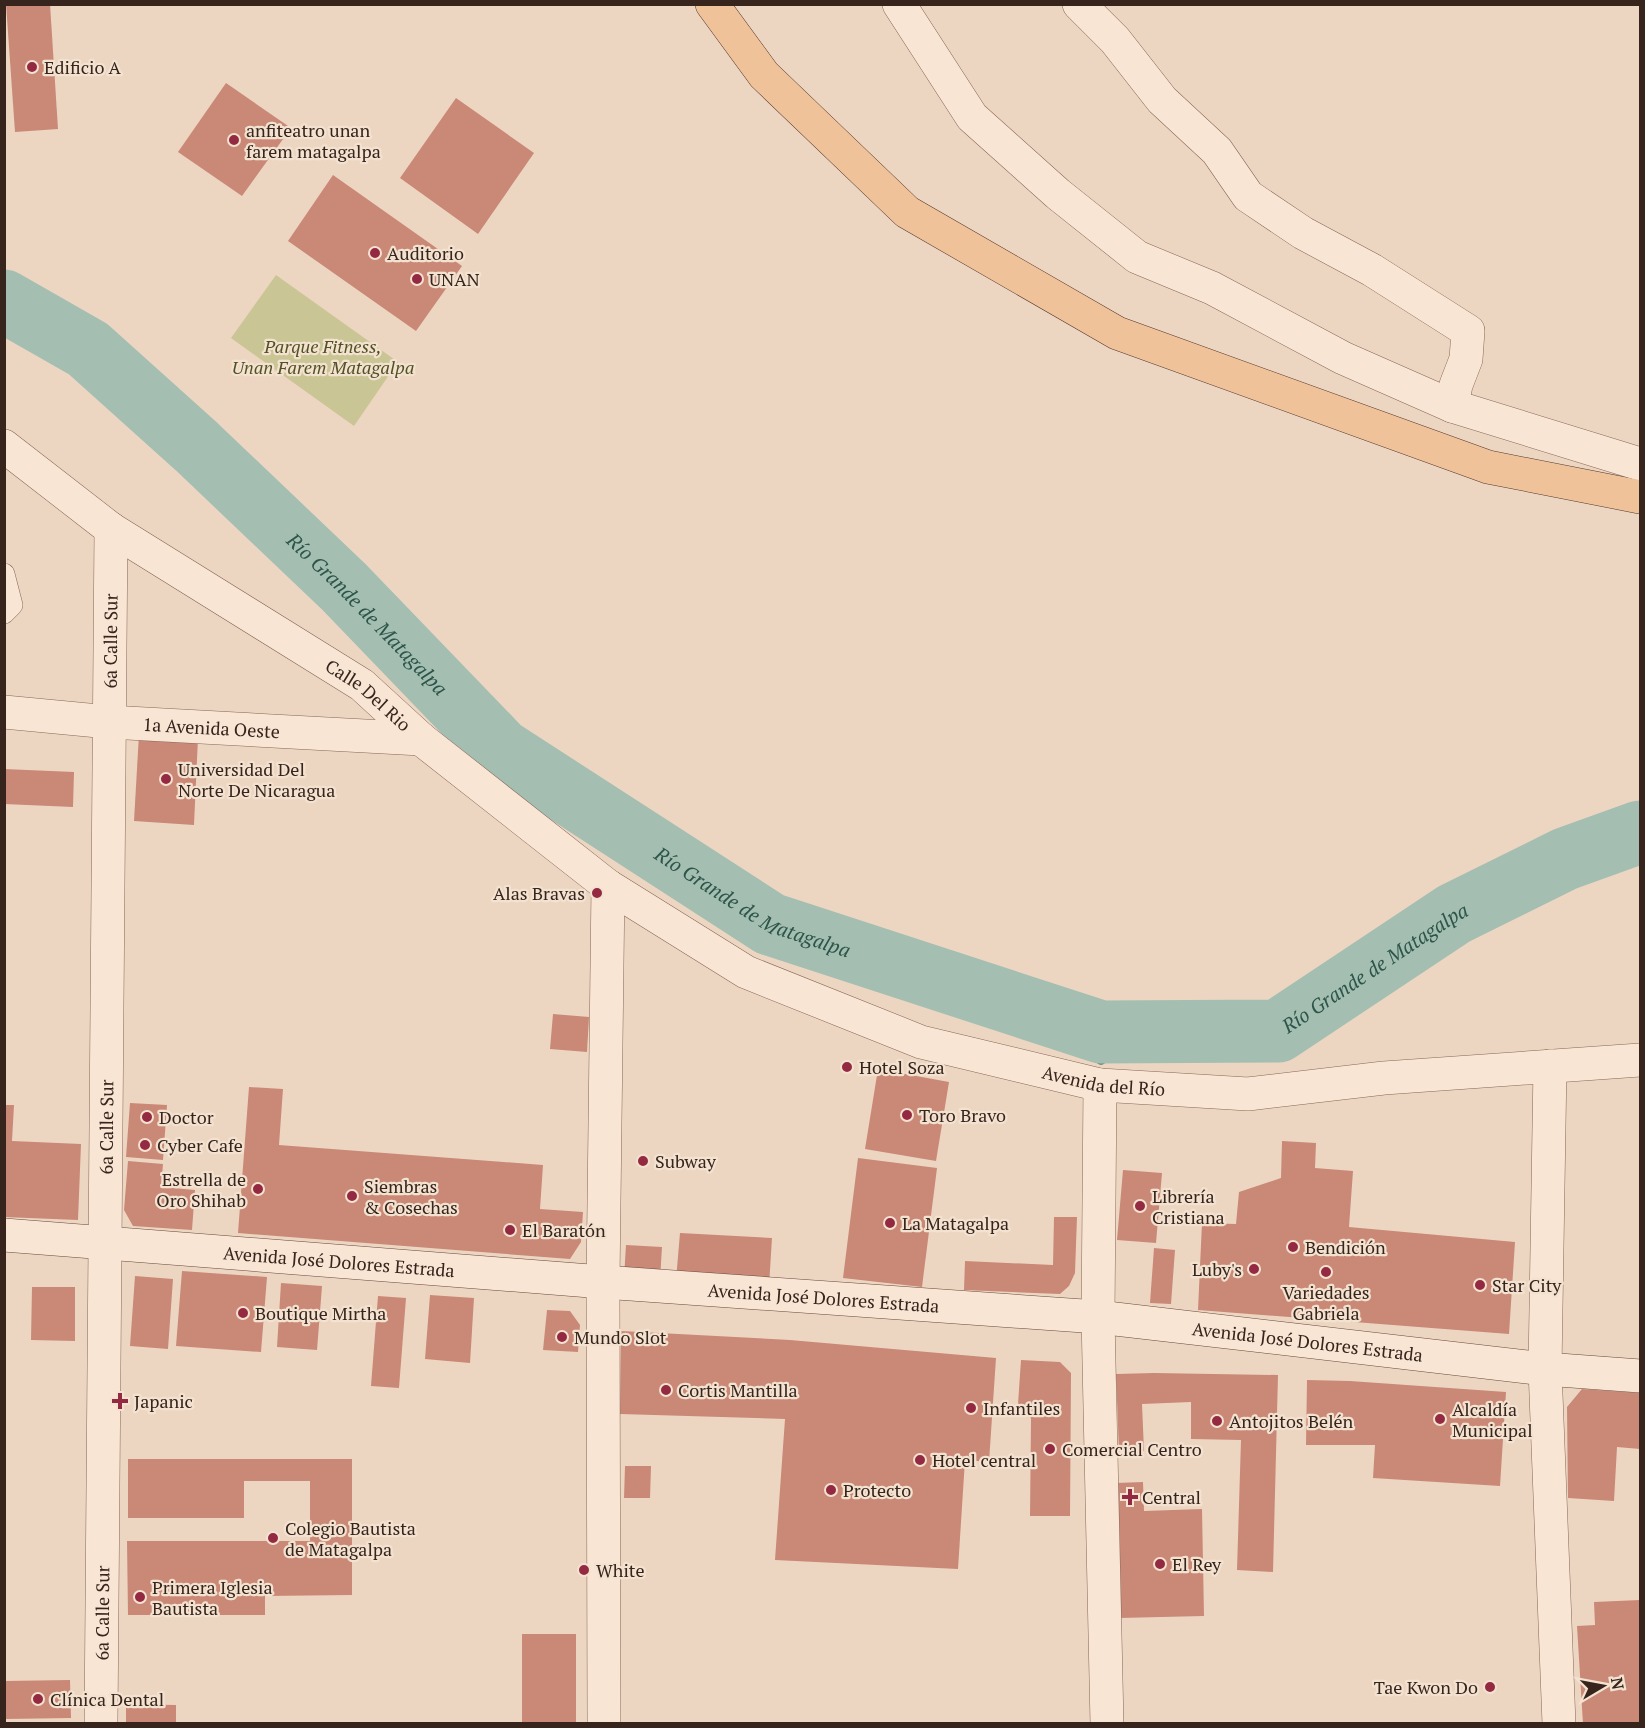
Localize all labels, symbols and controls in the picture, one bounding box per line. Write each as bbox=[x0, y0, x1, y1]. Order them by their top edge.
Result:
place label: Edificio A bbox=[44, 55, 121, 79]
marker: Edificio A bbox=[25, 60, 39, 74]
place label: anfiteatro unan farem matagalpa bbox=[246, 118, 381, 163]
marker: anfiteatro unan farem matagalpa bbox=[227, 133, 241, 147]
place label: Auditorio bbox=[387, 241, 464, 265]
marker: Auditorio bbox=[368, 246, 382, 260]
place label: UNAN bbox=[429, 267, 480, 291]
marker: UNAN bbox=[410, 272, 424, 286]
park label: Parque Fitness, Unan Farem Matagalpa bbox=[232, 334, 414, 379]
water label: Río Grande de Matagalpa bbox=[281, 526, 454, 701]
street label: 6a Calle Sur bbox=[98, 593, 122, 689]
street label: Calle Del Rio bbox=[321, 653, 416, 736]
street label: 1a Avenida Oeste bbox=[142, 712, 281, 743]
place label: Universidad Del Norte De Nicaragua bbox=[178, 757, 335, 802]
marker: Universidad Del Norte De Nicaragua bbox=[159, 772, 173, 786]
water label: Río Grande de Matagalpa bbox=[649, 839, 854, 963]
place label: Alas Bravas bbox=[493, 881, 585, 905]
marker: Alas Bravas bbox=[590, 886, 604, 900]
water label: Río Grande de Matagalpa bbox=[1275, 896, 1472, 1039]
place label: Hotel Soza bbox=[859, 1055, 945, 1079]
marker: Hotel Soza bbox=[840, 1060, 854, 1074]
street label: Avenida del Río bbox=[1040, 1060, 1166, 1101]
street label: 6a Calle Sur bbox=[94, 1079, 118, 1175]
place label: Toro Bravo bbox=[919, 1103, 1006, 1127]
place label: Doctor bbox=[159, 1105, 214, 1129]
marker: Toro Bravo bbox=[900, 1108, 914, 1122]
marker: Doctor bbox=[140, 1110, 154, 1124]
place label: Cyber Cafe bbox=[157, 1133, 243, 1157]
marker: Cyber Cafe bbox=[138, 1138, 152, 1152]
place label: Subway bbox=[655, 1149, 717, 1173]
marker: Subway bbox=[636, 1154, 650, 1168]
place label: Estrella de Oro Shihab bbox=[156, 1167, 246, 1212]
place label: Siembras & Cosechas bbox=[364, 1174, 458, 1219]
marker: Estrella de Oro Shihab bbox=[251, 1182, 265, 1196]
place label: Librería Cristiana bbox=[1152, 1184, 1225, 1229]
marker: Siembras & Cosechas bbox=[345, 1189, 359, 1203]
marker: Librería Cristiana bbox=[1133, 1199, 1147, 1213]
place label: La Matagalpa bbox=[902, 1211, 1009, 1235]
marker: La Matagalpa bbox=[883, 1216, 897, 1230]
place label: El Baratón bbox=[522, 1218, 606, 1242]
marker: El Baratón bbox=[503, 1223, 517, 1237]
place label: Bendición bbox=[1305, 1235, 1386, 1259]
street label: Avenida José Dolores Estrada bbox=[222, 1240, 456, 1282]
marker: Bendición bbox=[1286, 1240, 1300, 1254]
place label: Luby's bbox=[1192, 1257, 1242, 1281]
marker: Luby's bbox=[1247, 1262, 1261, 1276]
marker: Variedades Gabriela bbox=[1319, 1265, 1333, 1279]
place label: Star City bbox=[1492, 1273, 1562, 1297]
street label: Avenida José Dolores Estrada bbox=[707, 1277, 940, 1318]
marker: Star City bbox=[1473, 1278, 1487, 1292]
place label: Variedades Gabriela bbox=[1282, 1280, 1370, 1325]
place label: Boutique Mirtha bbox=[255, 1301, 386, 1325]
marker: Boutique Mirtha bbox=[236, 1306, 250, 1320]
street label: Avenida José Dolores Estrada bbox=[1191, 1316, 1424, 1367]
place label: Mundo Slot bbox=[574, 1325, 667, 1349]
marker: Mundo Slot bbox=[555, 1330, 569, 1344]
place label: Cortis Mantilla bbox=[678, 1378, 798, 1402]
marker: Cortis Mantilla bbox=[659, 1383, 673, 1397]
place label: Japanic bbox=[134, 1389, 193, 1413]
marker: Japanic bbox=[111, 1392, 129, 1410]
place label: Infantiles bbox=[983, 1396, 1060, 1420]
place label: Alcaldía Municipal bbox=[1452, 1397, 1533, 1442]
marker: Infantiles bbox=[964, 1401, 978, 1415]
place label: Antojitos Belén bbox=[1229, 1409, 1354, 1433]
marker: Alcaldía Municipal bbox=[1433, 1412, 1447, 1426]
marker: Antojitos Belén bbox=[1210, 1414, 1224, 1428]
place label: Comercial Centro bbox=[1062, 1437, 1202, 1461]
marker: Comercial Centro bbox=[1043, 1442, 1057, 1456]
place label: Hotel central bbox=[932, 1448, 1036, 1472]
marker: Hotel central bbox=[913, 1453, 927, 1467]
place label: Protecto bbox=[843, 1478, 911, 1502]
marker: Protecto bbox=[824, 1483, 838, 1497]
place label: Central bbox=[1142, 1485, 1201, 1509]
marker: Central bbox=[1123, 1490, 1137, 1504]
place label: Colegio Bautista de Matagalpa bbox=[285, 1516, 416, 1561]
marker: Colegio Bautista de Matagalpa bbox=[266, 1531, 280, 1545]
place label: El Rey bbox=[1172, 1552, 1222, 1576]
marker: El Rey bbox=[1153, 1557, 1167, 1571]
place label: White bbox=[596, 1558, 645, 1582]
marker: White bbox=[577, 1563, 591, 1577]
street label: 6a Calle Sur bbox=[90, 1565, 114, 1661]
place label: Primera Iglesia Bautista bbox=[152, 1575, 273, 1620]
marker: Primera Iglesia Bautista bbox=[133, 1590, 147, 1604]
north arrow bbox=[1573, 1656, 1633, 1716]
place label: Tae Kwon Do bbox=[1374, 1675, 1478, 1699]
text: N bbox=[1606, 1676, 1630, 1691]
marker: Tae Kwon Do bbox=[1483, 1680, 1497, 1694]
place label: Clínica Dental bbox=[50, 1687, 164, 1711]
marker: Clínica Dental bbox=[31, 1692, 45, 1706]

